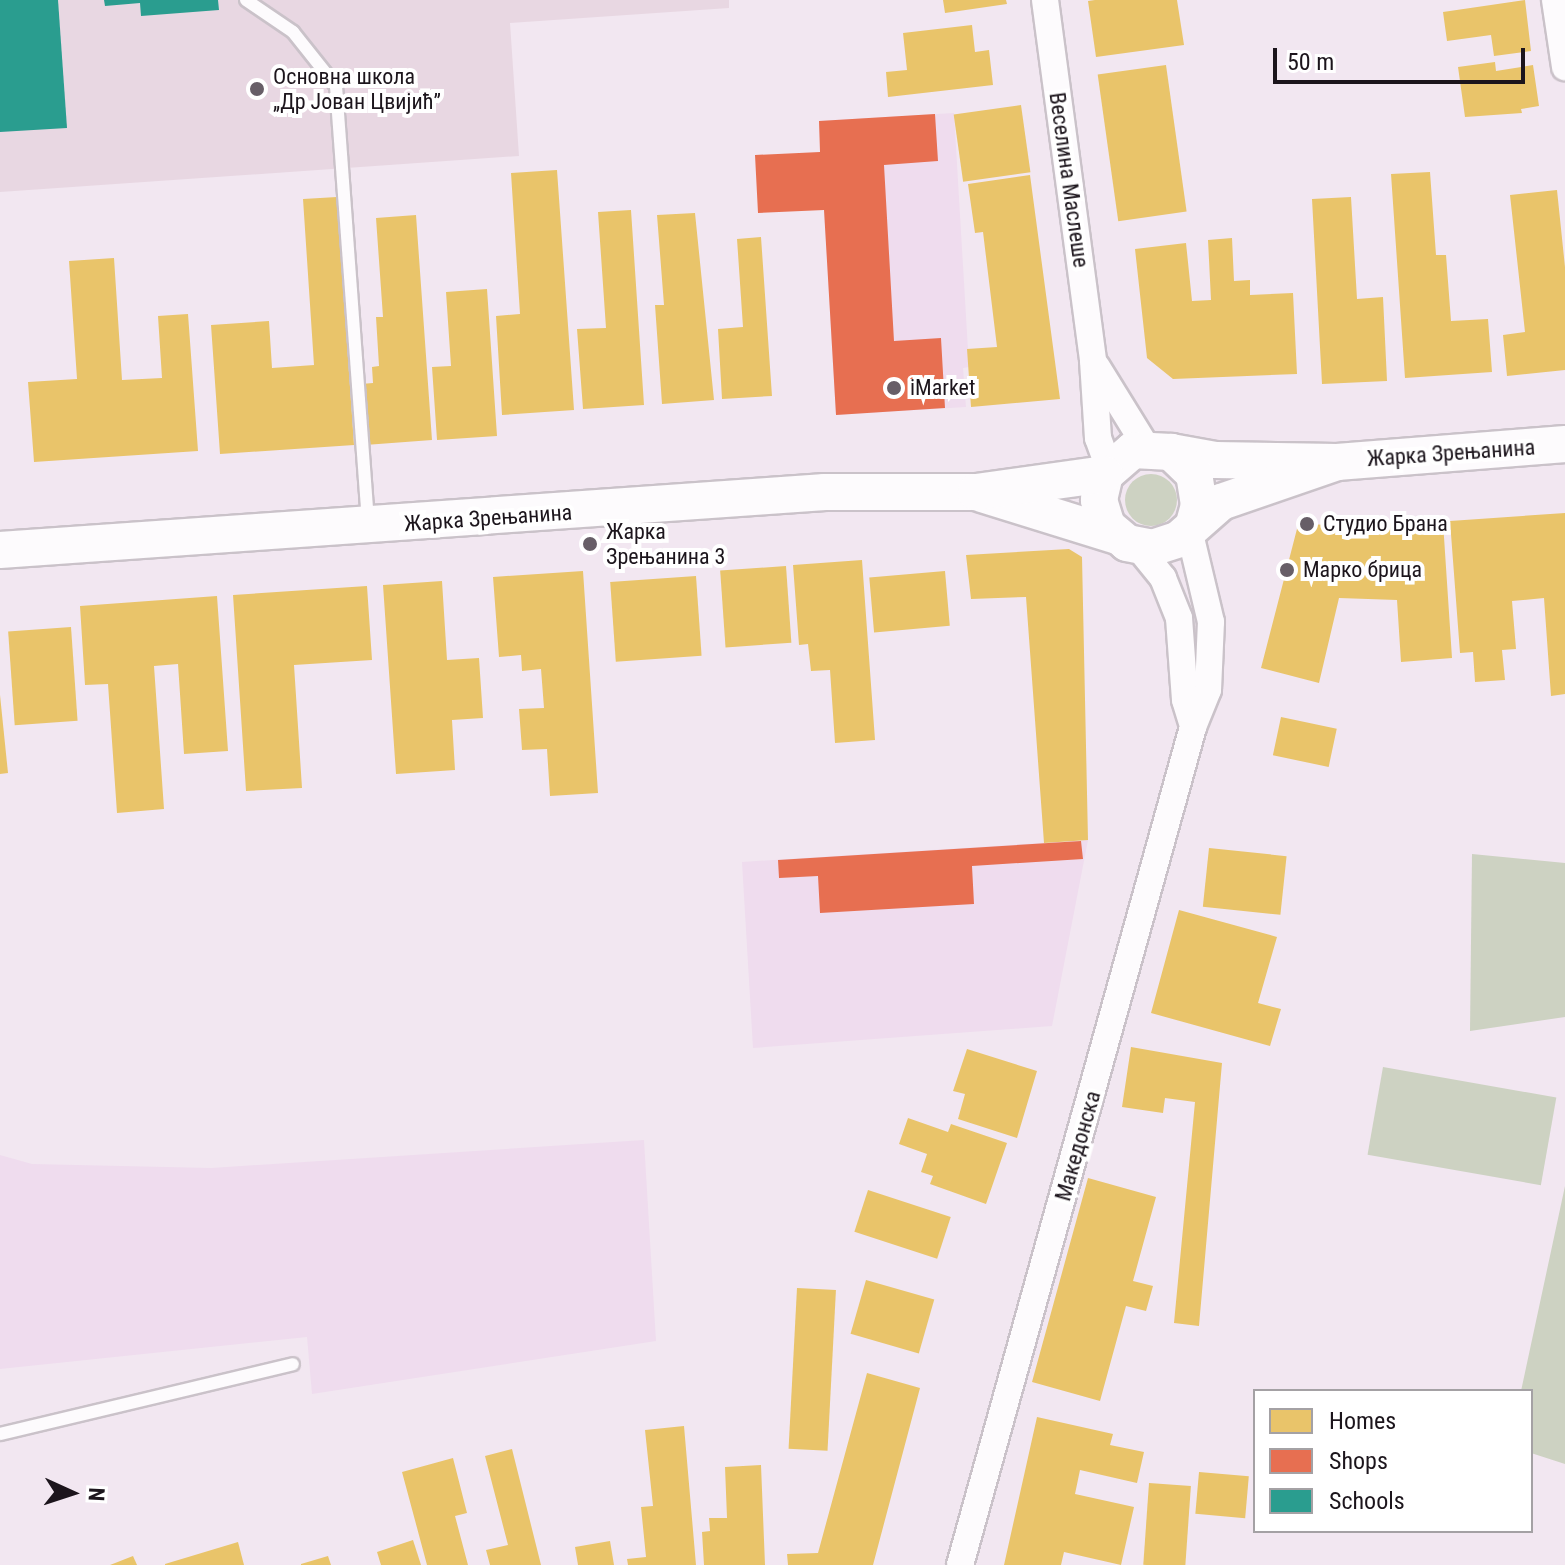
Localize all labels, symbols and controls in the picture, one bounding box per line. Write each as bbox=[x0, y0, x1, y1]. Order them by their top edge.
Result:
scale bar bbox=[1277, 32, 1529, 82]
text: 50 m bbox=[1287, 48, 1334, 76]
place label: Основна школа „Др Јован Цвијић” bbox=[273, 63, 441, 114]
marker: Основна школа „Др Јован Цвијић” bbox=[248, 80, 266, 98]
street label: Веселина Маслеше bbox=[1044, 91, 1094, 269]
place label: iMarket bbox=[910, 375, 975, 401]
marker: iMarket bbox=[885, 379, 903, 397]
street label: Жарка Зрењанина bbox=[1366, 434, 1536, 472]
street label: Жарка Зрењанина bbox=[403, 499, 573, 537]
place label: Студио Брана bbox=[1323, 511, 1448, 537]
marker: Студио Брана bbox=[1298, 515, 1316, 533]
place label: Жарка Зрењанина 3 bbox=[606, 518, 725, 570]
marker: Жарка Зрењанина 3 bbox=[581, 535, 599, 553]
place label: Марко брица bbox=[1303, 557, 1422, 583]
marker: Марко брица bbox=[1278, 561, 1296, 579]
street label: Македонска bbox=[1050, 1088, 1106, 1204]
legend bbox=[1253, 1389, 1533, 1533]
text: Homes bbox=[1329, 1407, 1396, 1435]
text: Shops bbox=[1329, 1447, 1388, 1475]
north arrow bbox=[32, 1453, 112, 1533]
text: N bbox=[84, 1487, 109, 1502]
text: Schools bbox=[1329, 1487, 1405, 1515]

